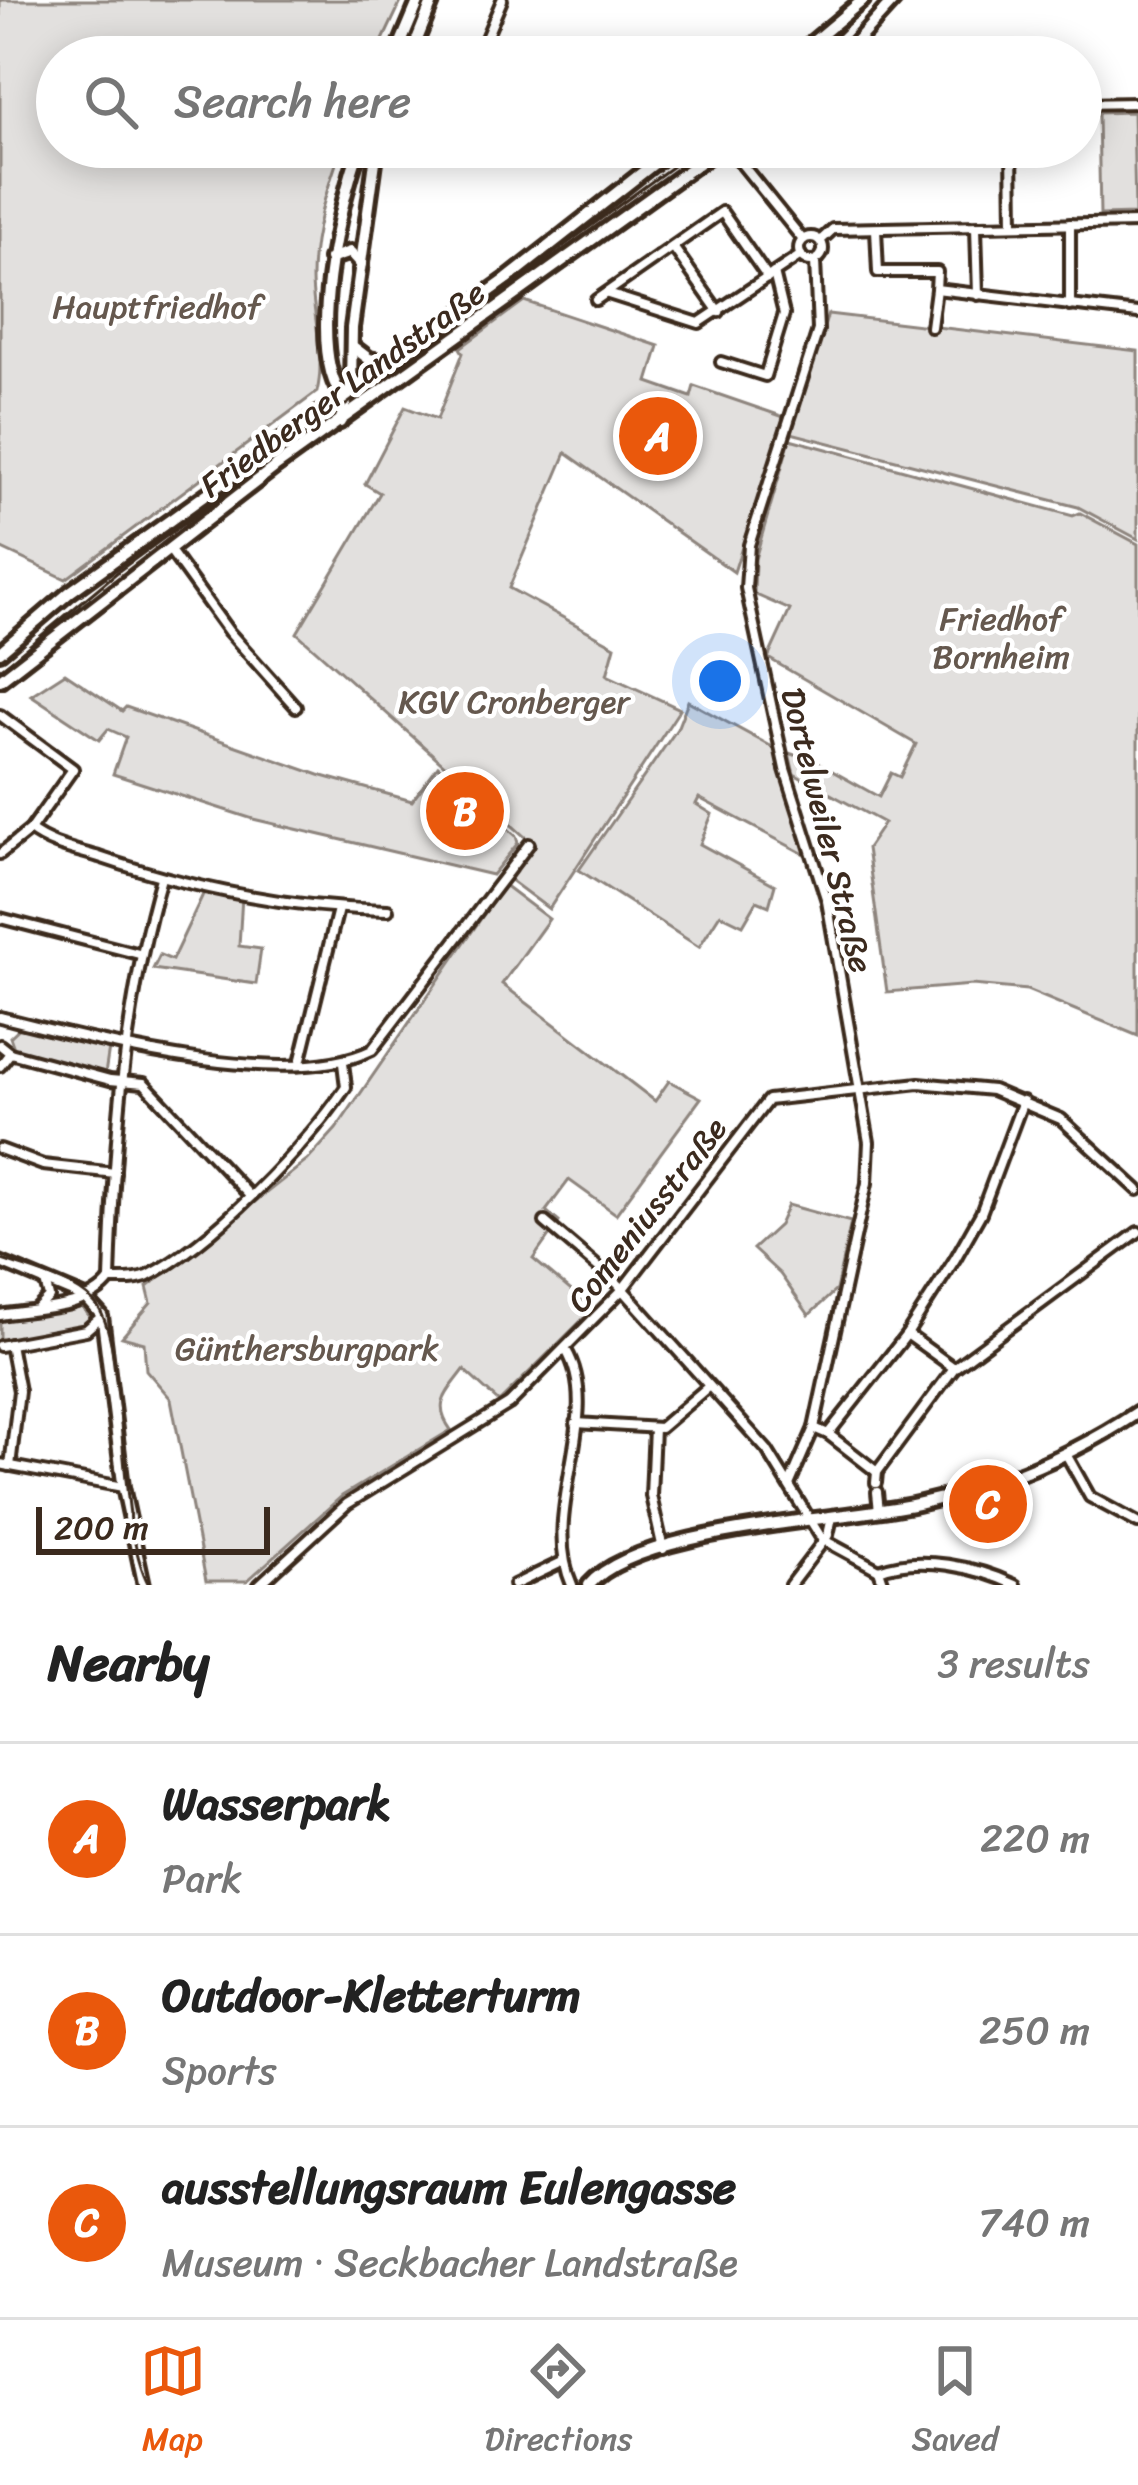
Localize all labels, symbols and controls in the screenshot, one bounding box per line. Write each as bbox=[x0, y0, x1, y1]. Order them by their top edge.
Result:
search box bbox=[36, 36, 1102, 168]
text: Search here bbox=[174, 62, 411, 142]
icon: search bbox=[78, 69, 144, 135]
street label: Friedberger Landstraße bbox=[187, 265, 498, 513]
park label: Hauptfriedhof bbox=[52, 278, 266, 336]
pin: A bbox=[619, 391, 697, 481]
park label: Friedhof Bornheim bbox=[932, 590, 1070, 686]
your location bbox=[690, 651, 750, 711]
park label: KGV Cronberger bbox=[398, 673, 631, 731]
street label: Dortelweiler Straße bbox=[764, 682, 891, 979]
pin: B bbox=[426, 766, 504, 856]
street label: Comeniusstraße bbox=[551, 1104, 742, 1326]
park label: Günthersburgpark bbox=[175, 1320, 439, 1378]
pin: C bbox=[949, 1459, 1027, 1549]
text: 200 m bbox=[54, 1499, 149, 1557]
scale bar bbox=[36, 1501, 270, 1554]
text: Nearby bbox=[48, 1618, 209, 1708]
text: 3 results bbox=[937, 1629, 1090, 1698]
text: Wasserpark bbox=[162, 1764, 391, 1844]
text: A bbox=[74, 1804, 100, 1873]
text: 220 m bbox=[980, 1804, 1090, 1873]
text: Park bbox=[162, 1844, 242, 1913]
text: Outdoor-Kletterturm bbox=[162, 1956, 580, 2036]
text: B bbox=[75, 1996, 99, 2065]
text: 250 m bbox=[979, 1996, 1090, 2065]
text: Sports bbox=[162, 2036, 277, 2105]
text: ausstellungsraum Eulengasse bbox=[162, 2148, 736, 2228]
text: C bbox=[75, 2188, 99, 2257]
text: 740 m bbox=[979, 2188, 1090, 2257]
text: Museum · Seckbacher Landstraße bbox=[162, 2228, 738, 2297]
tab: Map bbox=[140, 2338, 206, 2468]
tab: Directions bbox=[485, 2338, 632, 2468]
tab: Saved bbox=[911, 2338, 998, 2468]

